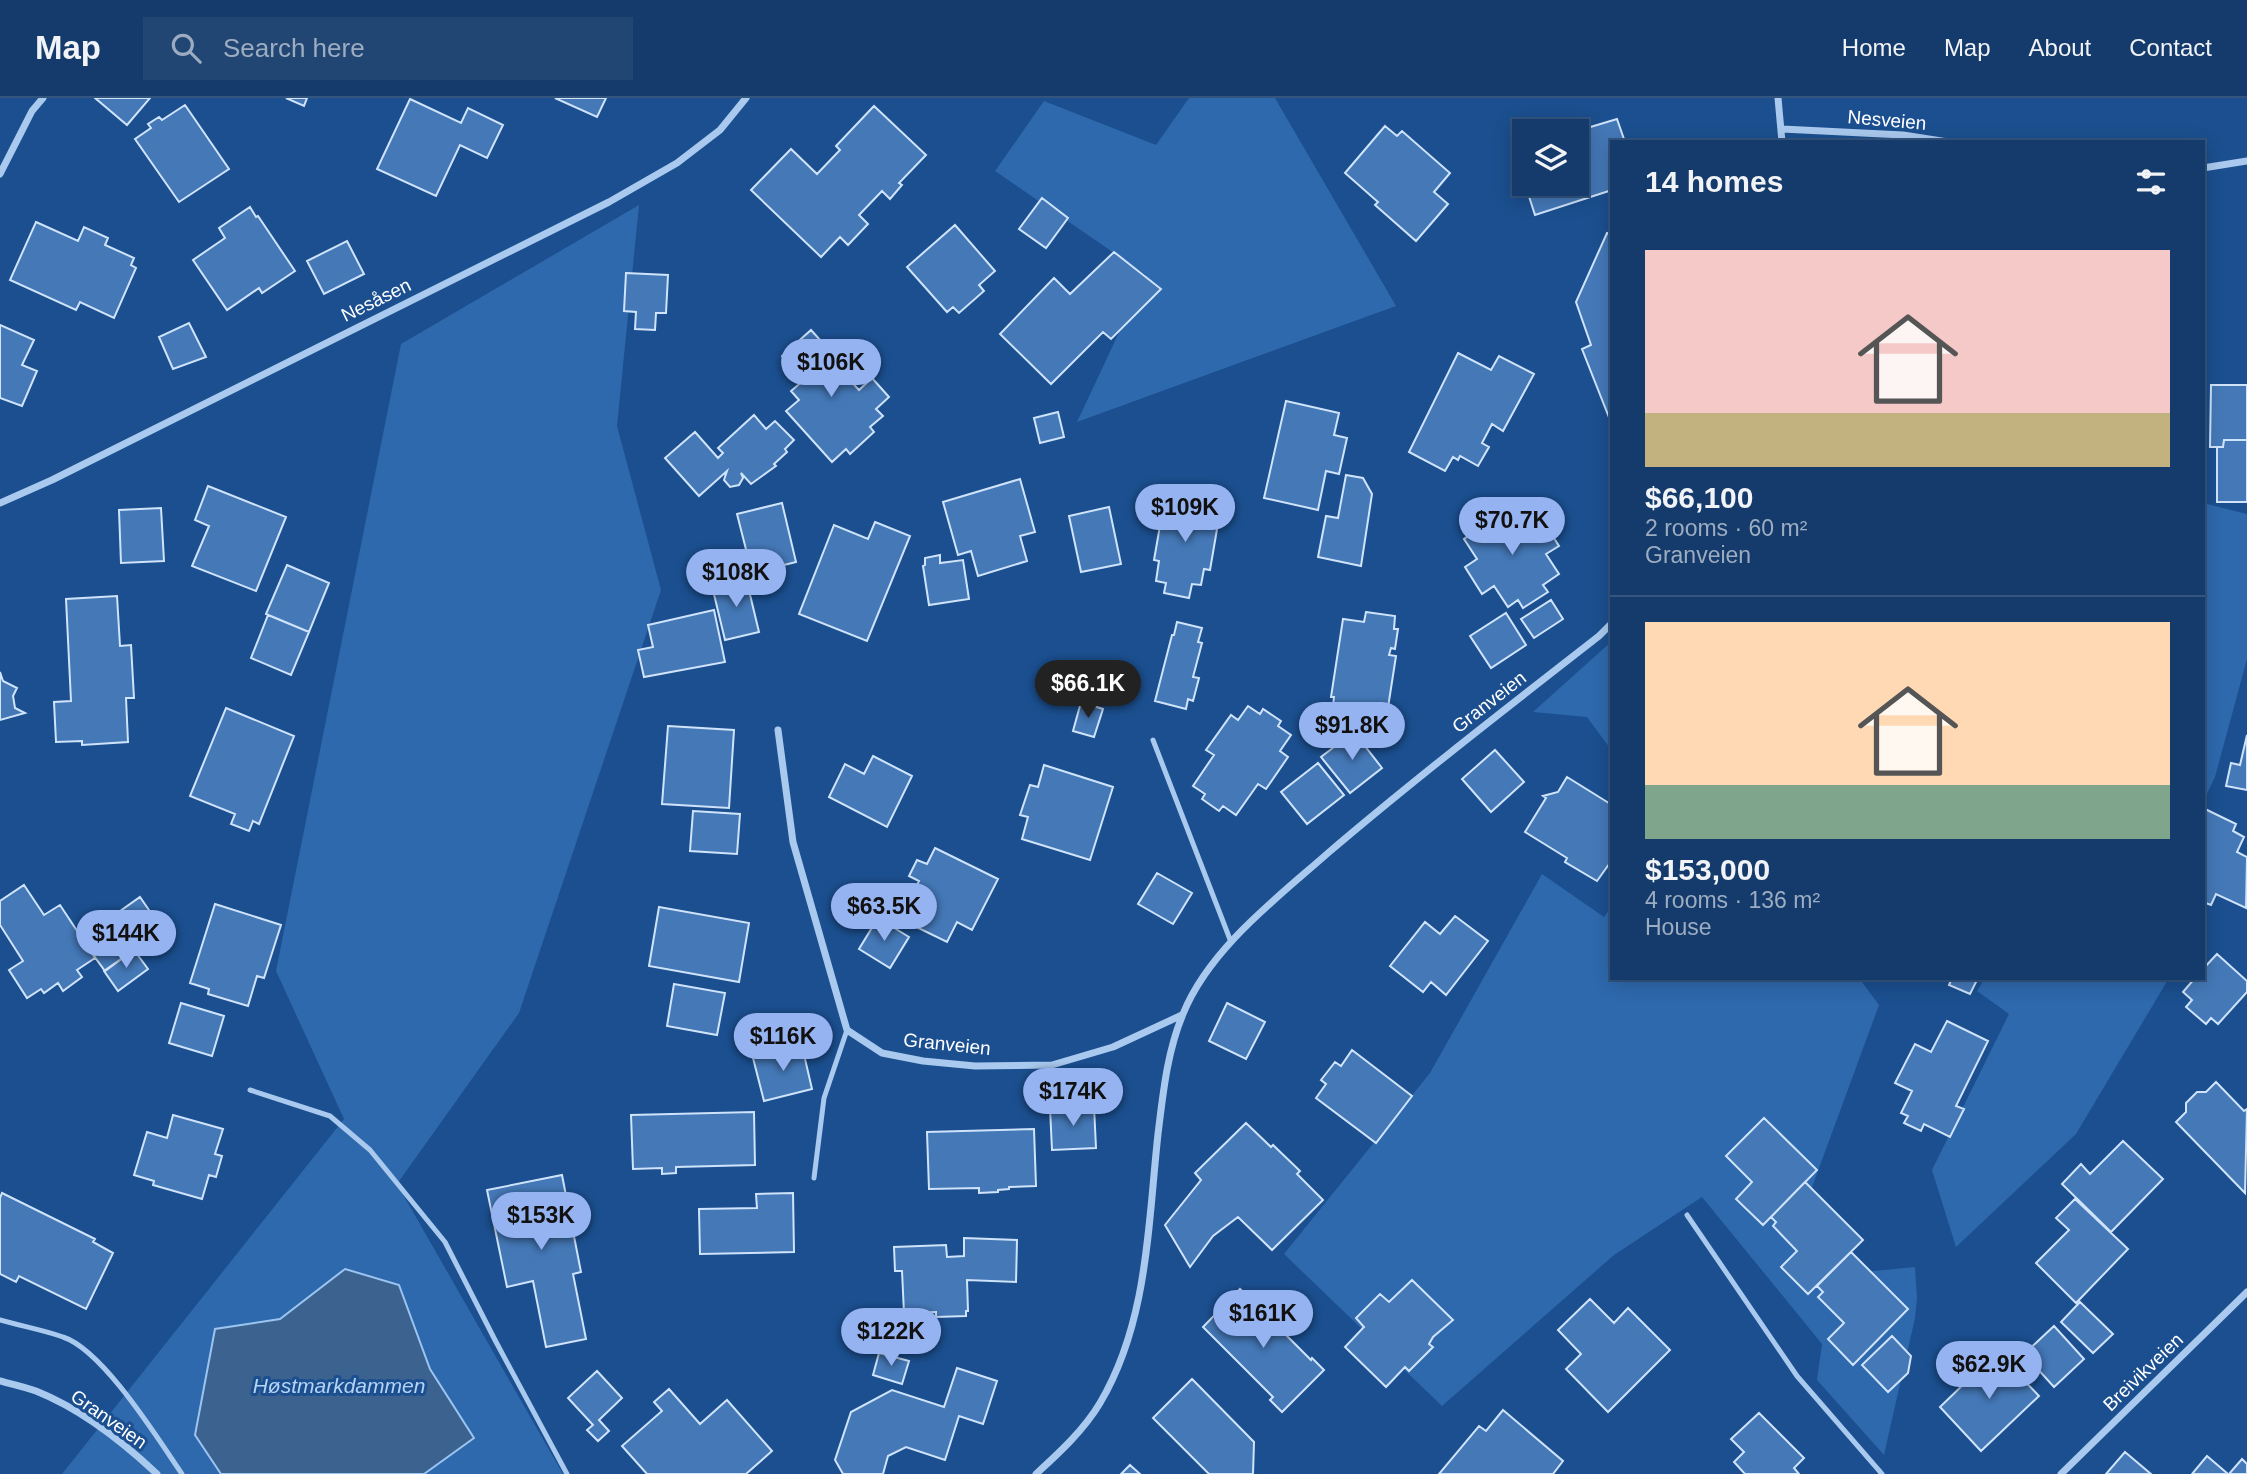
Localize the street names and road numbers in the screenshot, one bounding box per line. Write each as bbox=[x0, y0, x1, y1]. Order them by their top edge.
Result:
street label: Nesveien bbox=[1847, 106, 1927, 134]
street label: Nesåsen bbox=[338, 274, 414, 326]
street label: Granveien bbox=[1448, 667, 1530, 737]
street label: Granveien bbox=[902, 1029, 992, 1059]
street label: Breivikveien bbox=[2099, 1329, 2187, 1415]
street label: Granveien bbox=[67, 1385, 151, 1453]

